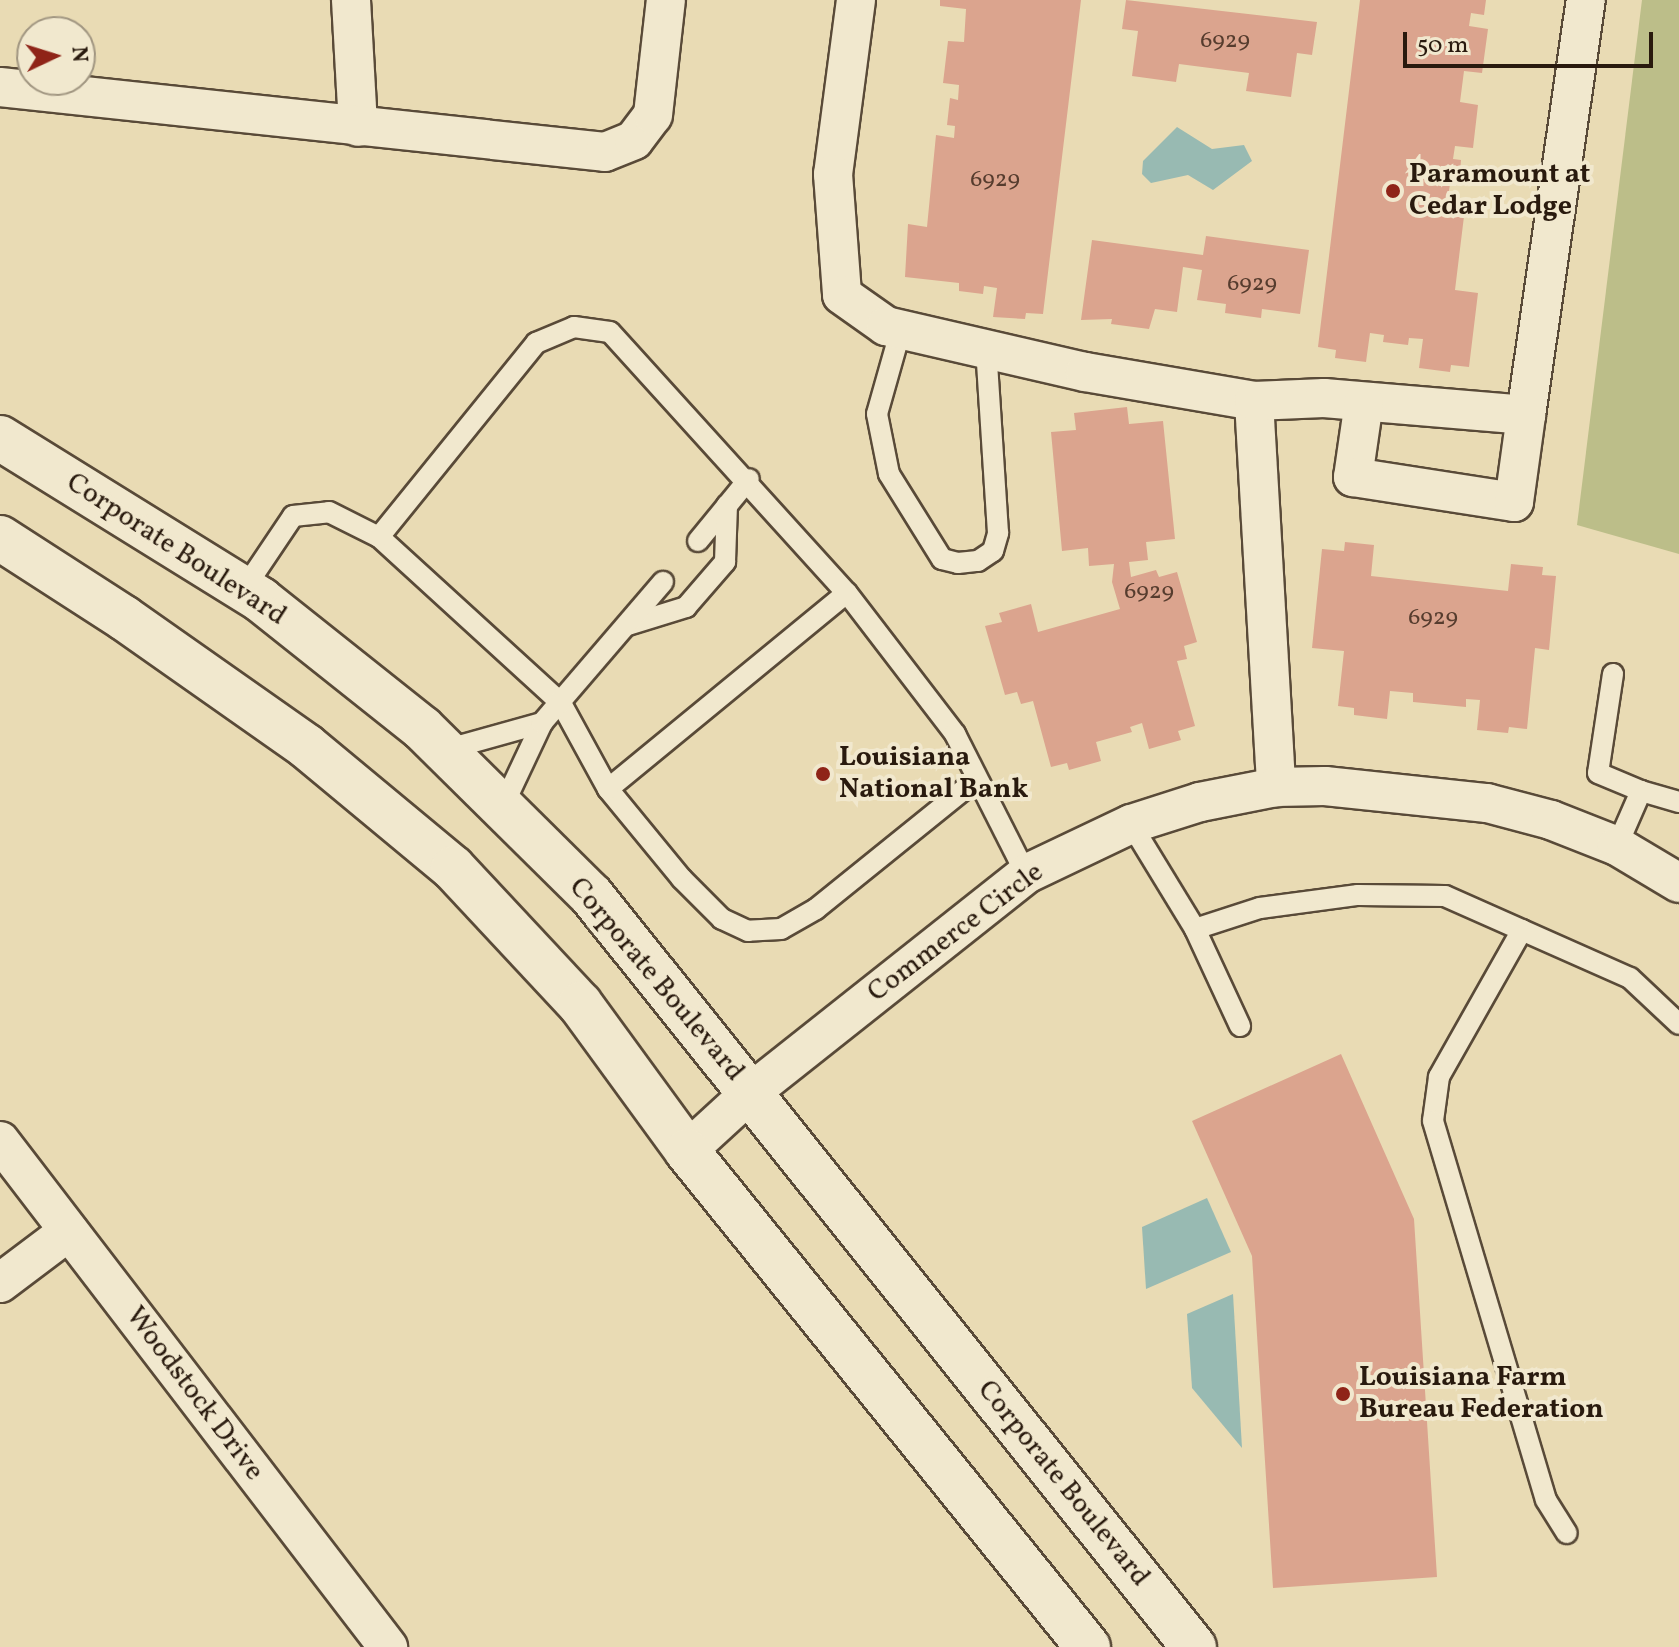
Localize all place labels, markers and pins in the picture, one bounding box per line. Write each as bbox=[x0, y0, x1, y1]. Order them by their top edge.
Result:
place label: Paramount at Cedar Lodge bbox=[1409, 158, 1590, 224]
marker: Paramount at Cedar Lodge bbox=[1384, 182, 1402, 200]
place label: Louisiana National Bank bbox=[839, 741, 1028, 807]
marker: Louisiana National Bank bbox=[814, 765, 832, 783]
place label: Louisiana Farm Bureau Federation bbox=[1359, 1361, 1604, 1427]
marker: Louisiana Farm Bureau Federation bbox=[1334, 1385, 1352, 1403]

